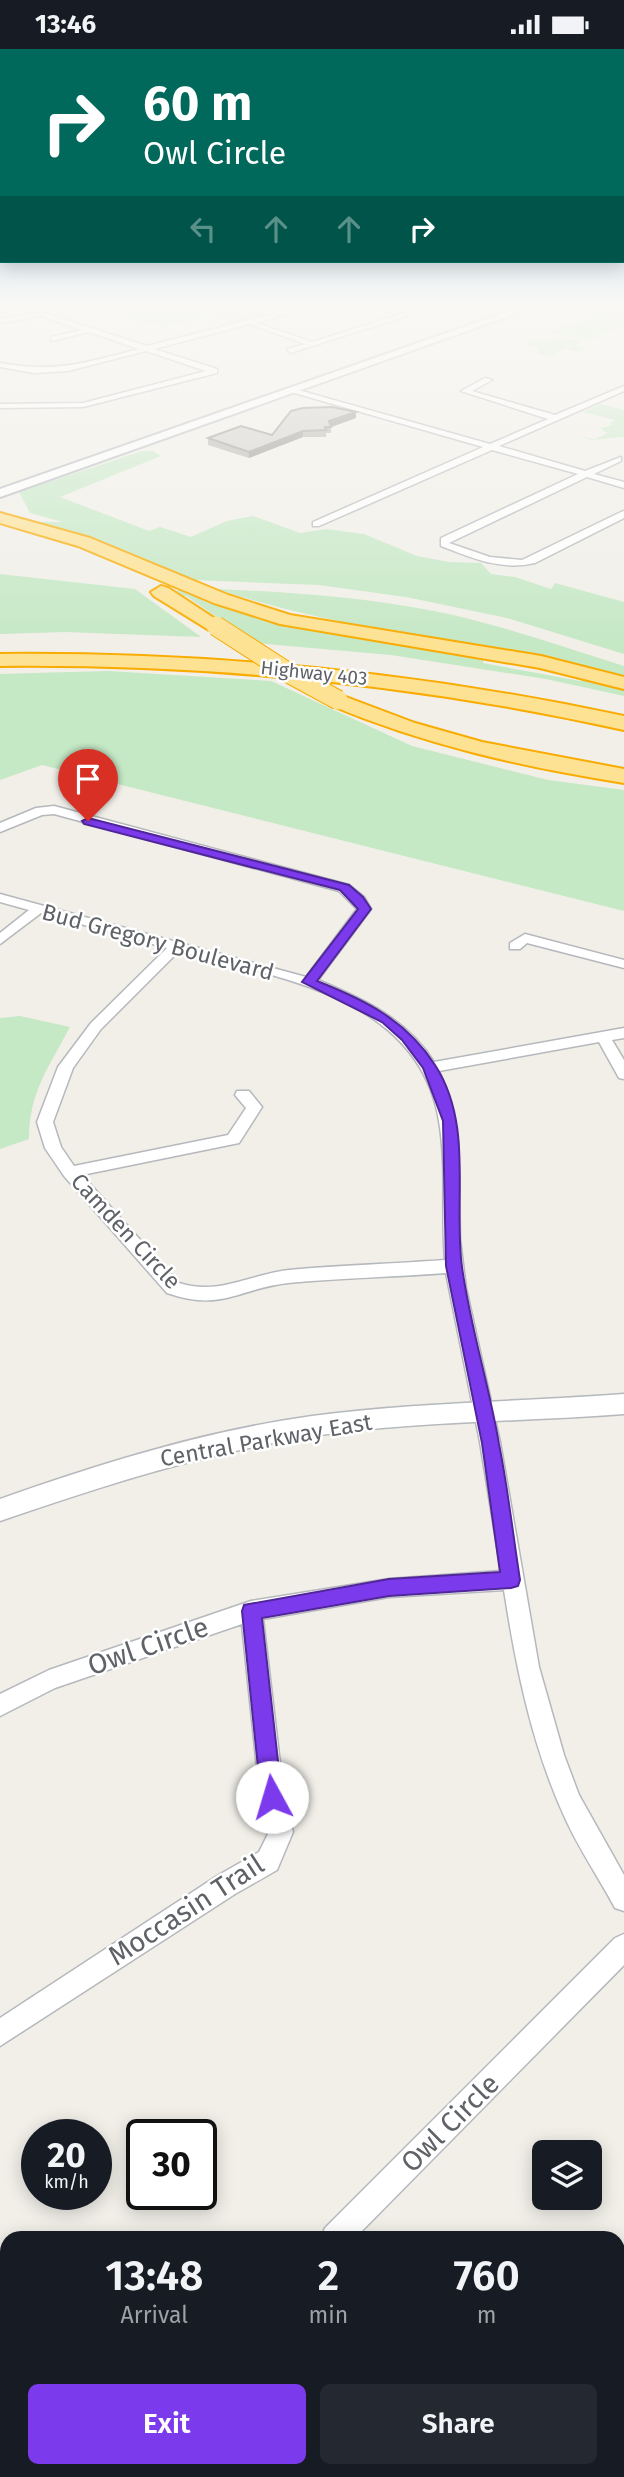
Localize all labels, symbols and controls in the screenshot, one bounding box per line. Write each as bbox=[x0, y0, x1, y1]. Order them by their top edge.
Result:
text: 13:46 bbox=[35, 9, 96, 40]
text: 60 m bbox=[143, 74, 252, 133]
icon: right bbox=[28, 77, 119, 168]
text: Owl Circle bbox=[143, 134, 286, 172]
icon: left bbox=[184, 210, 222, 248]
icon: ahead bbox=[257, 210, 295, 248]
icon: ahead bbox=[330, 210, 368, 248]
icon: right bbox=[403, 210, 441, 248]
street label: Highway 403 bbox=[260, 656, 368, 690]
pin bbox=[58, 749, 118, 821]
icon: arrive bbox=[69, 760, 107, 798]
street label: Bud Gregory Boulevard bbox=[39, 898, 277, 986]
street label: Camden Circle bbox=[65, 1167, 187, 1295]
street label: Central Parkway East bbox=[158, 1407, 375, 1472]
street label: Owl Circle bbox=[83, 1610, 213, 1682]
position arrow bbox=[235, 1760, 309, 1834]
street label: Moccasin Trail bbox=[102, 1848, 270, 1972]
street label: Owl Circle bbox=[394, 2067, 506, 2179]
speed limit sign: 30 bbox=[126, 2119, 217, 2210]
text: 20 bbox=[47, 2134, 86, 2176]
map controls bbox=[532, 2140, 602, 2210]
button: layers bbox=[532, 2140, 602, 2210]
text: km/h bbox=[44, 2171, 89, 2193]
text: 13:48 bbox=[105, 2251, 203, 2301]
text: 2 bbox=[318, 2251, 339, 2301]
text: 760 bbox=[454, 2251, 520, 2301]
text: Arrival bbox=[121, 2301, 188, 2329]
text: min bbox=[309, 2301, 348, 2329]
text: m bbox=[477, 2301, 497, 2329]
button: Exit bbox=[28, 2384, 306, 2464]
button: Share bbox=[320, 2384, 597, 2464]

